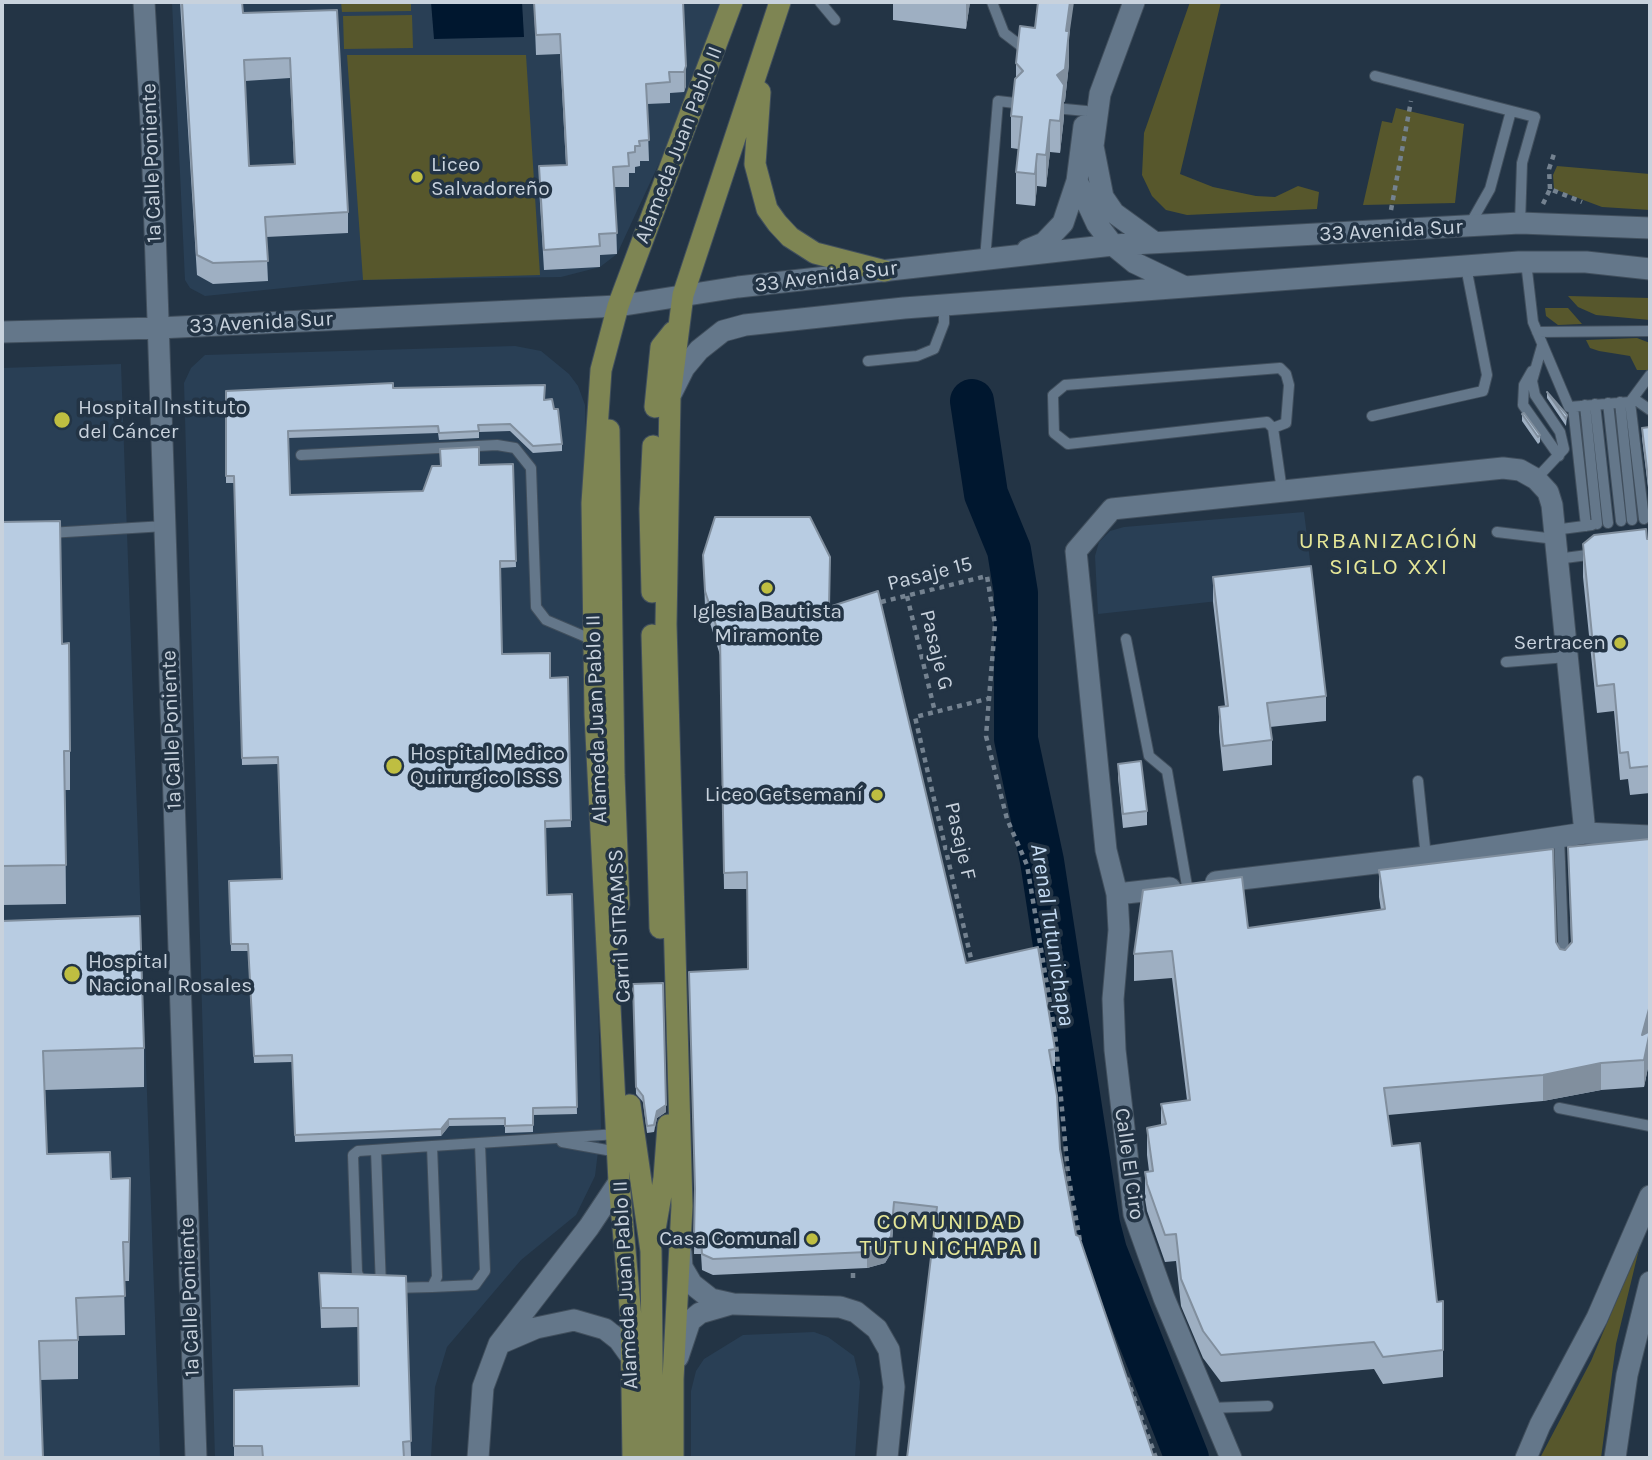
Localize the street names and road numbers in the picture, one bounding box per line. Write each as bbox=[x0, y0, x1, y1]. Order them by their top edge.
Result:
street label: Alameda Juan Pablo II bbox=[630, 43, 728, 247]
street label: 1a Calle Poniente bbox=[137, 83, 167, 243]
street label: 33 Avenida Sur bbox=[1319, 215, 1463, 247]
street label: 33 Avenida Sur bbox=[753, 256, 899, 298]
street label: 33 Avenida Sur bbox=[189, 307, 333, 339]
street label: Pasaje 15 bbox=[885, 551, 975, 597]
street label: Pasaje G bbox=[914, 607, 958, 693]
street label: Alameda Juan Pablo II bbox=[581, 614, 613, 824]
street label: 1a Calle Poniente bbox=[157, 650, 187, 810]
street label: Pasaje F bbox=[939, 800, 981, 882]
street label: Carril SITRAMSS bbox=[603, 848, 637, 1004]
street label: Calle El Ciro bbox=[1109, 1106, 1149, 1222]
street label: Alameda Juan Pablo II bbox=[608, 1180, 644, 1390]
street label: 1a Calle Poniente bbox=[175, 1217, 205, 1377]

